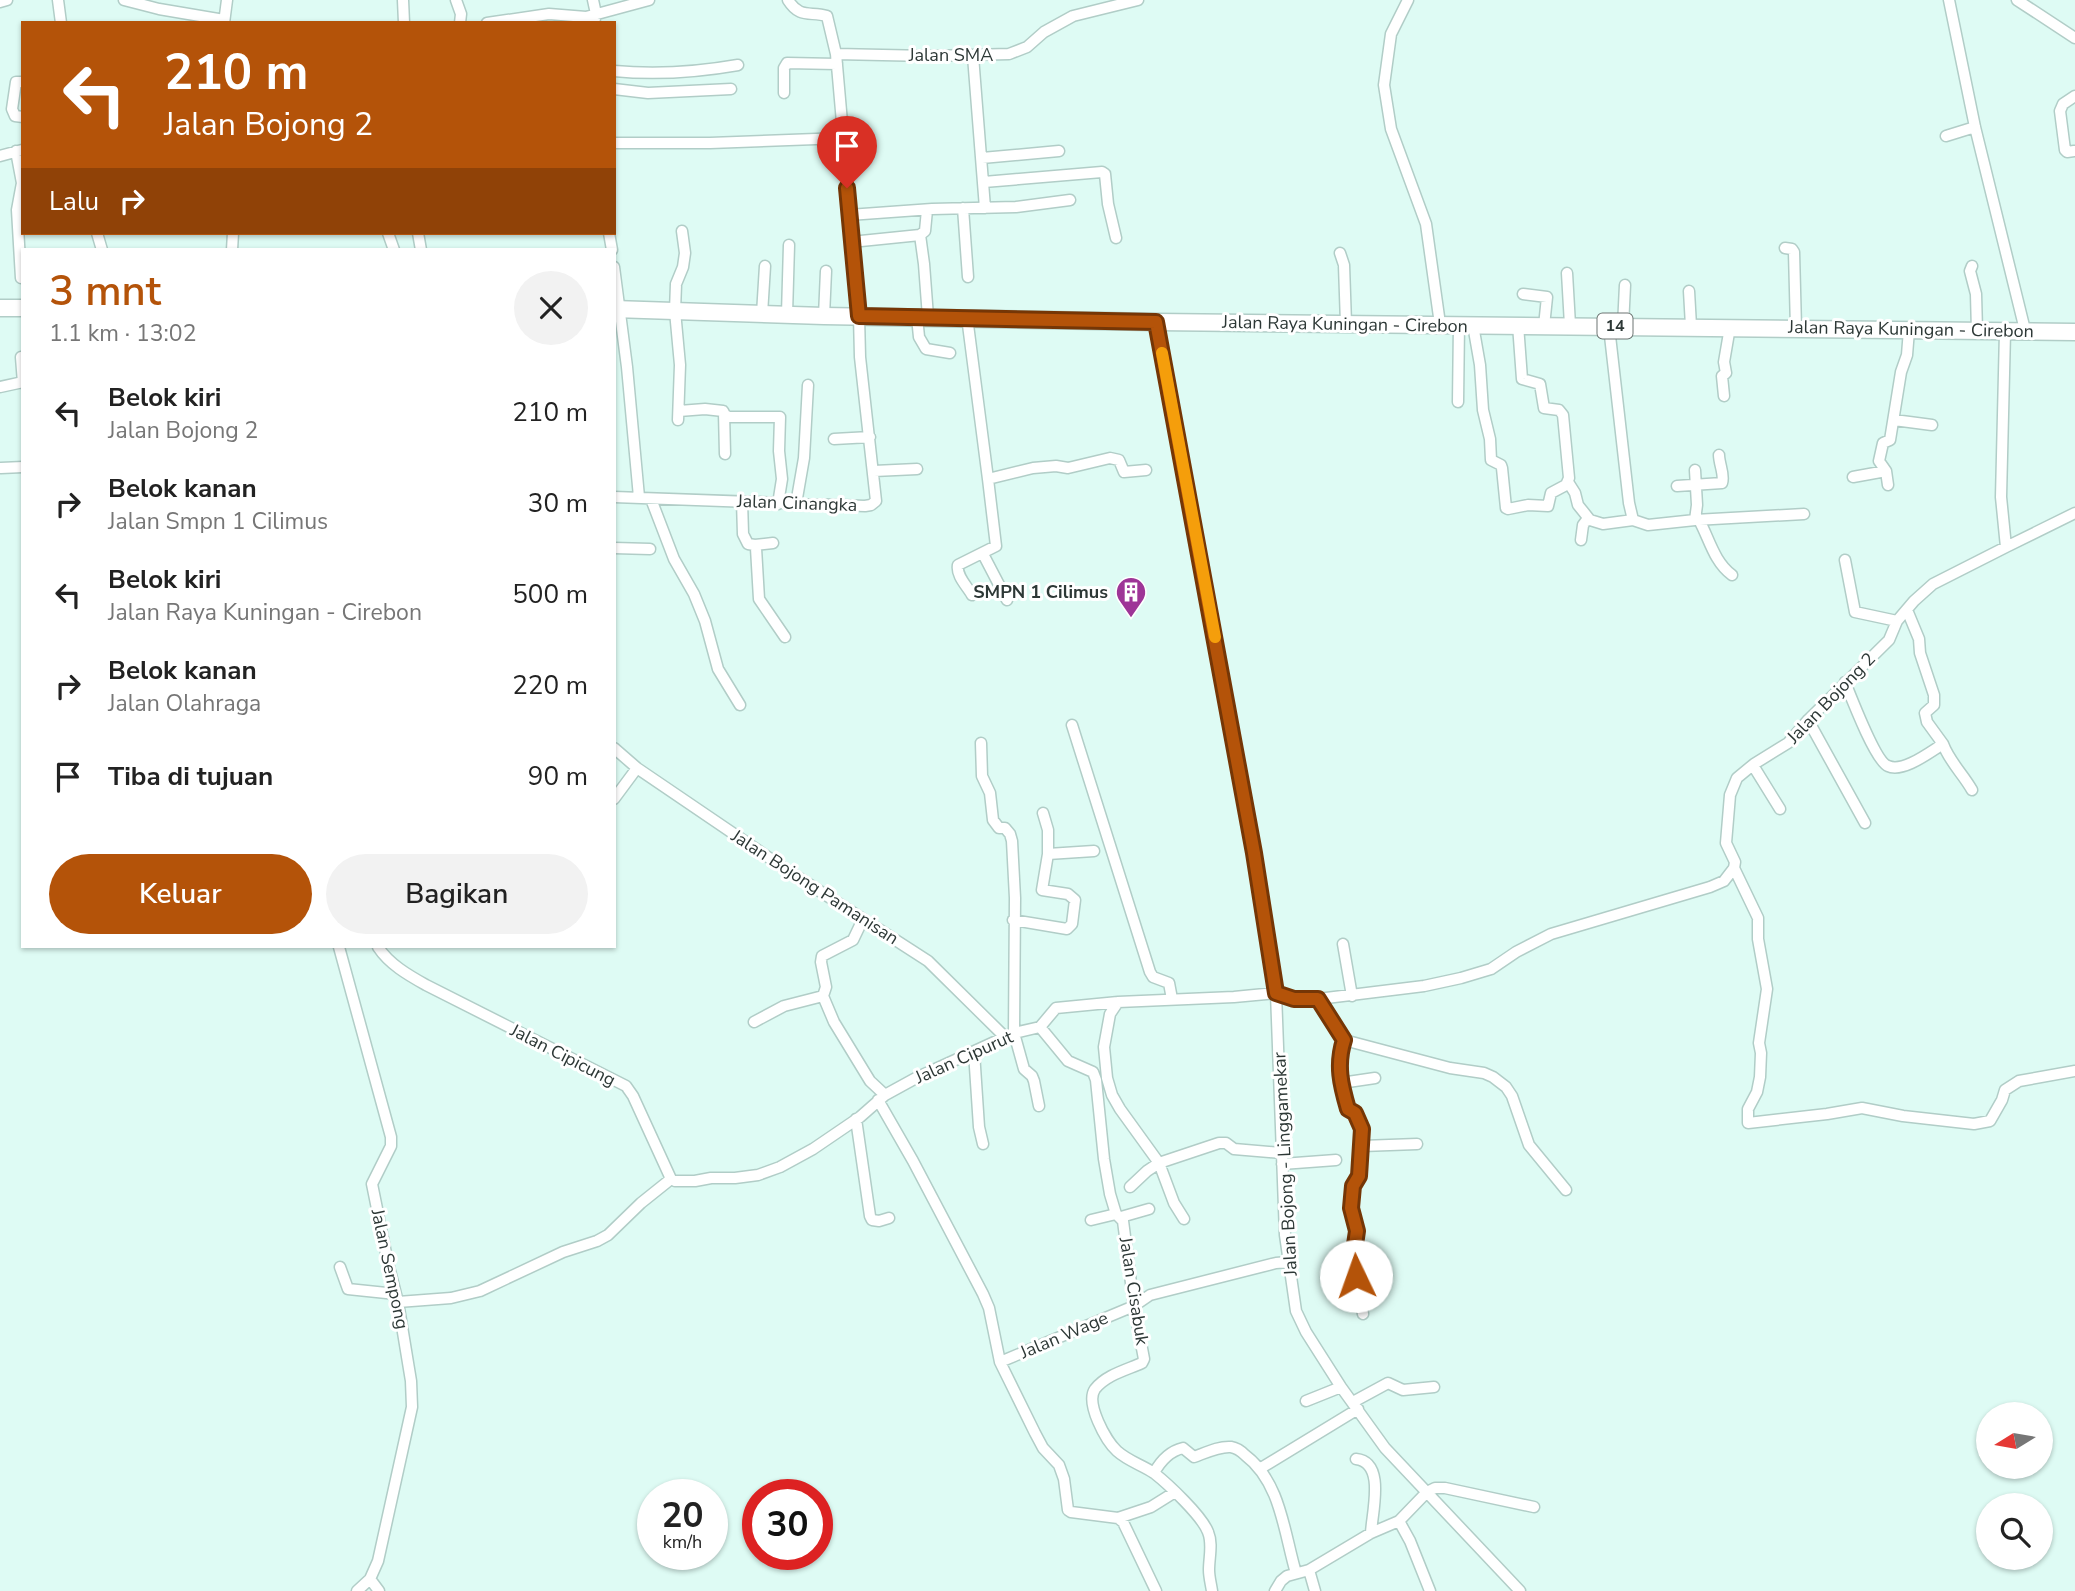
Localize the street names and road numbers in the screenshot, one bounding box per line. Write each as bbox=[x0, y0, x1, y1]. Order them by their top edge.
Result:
street label: Jalan SMA bbox=[908, 43, 993, 67]
street label: Jalan Raya Kuningan - Cirebon bbox=[1221, 310, 1468, 338]
road number: 14 bbox=[1598, 314, 1632, 338]
street label: Jalan Raya Kuningan - Cirebon bbox=[1787, 315, 2034, 343]
street label: Jalan Cinangka bbox=[735, 489, 858, 517]
street label: Jalan Bojong 2 bbox=[1781, 647, 1881, 749]
street label: Jalan Bojong Pamanisan bbox=[726, 823, 903, 950]
street label: Jalan Cipicung bbox=[505, 1018, 620, 1092]
street label: Jalan Cipurut bbox=[910, 1024, 1017, 1090]
street label: Jalan Bojong - Linggamekar bbox=[1267, 1051, 1303, 1277]
street label: Jalan Sempong bbox=[365, 1206, 414, 1331]
street label: Jalan Cisabuk bbox=[1113, 1234, 1155, 1348]
street label: Jalan Wage bbox=[1015, 1306, 1112, 1365]

